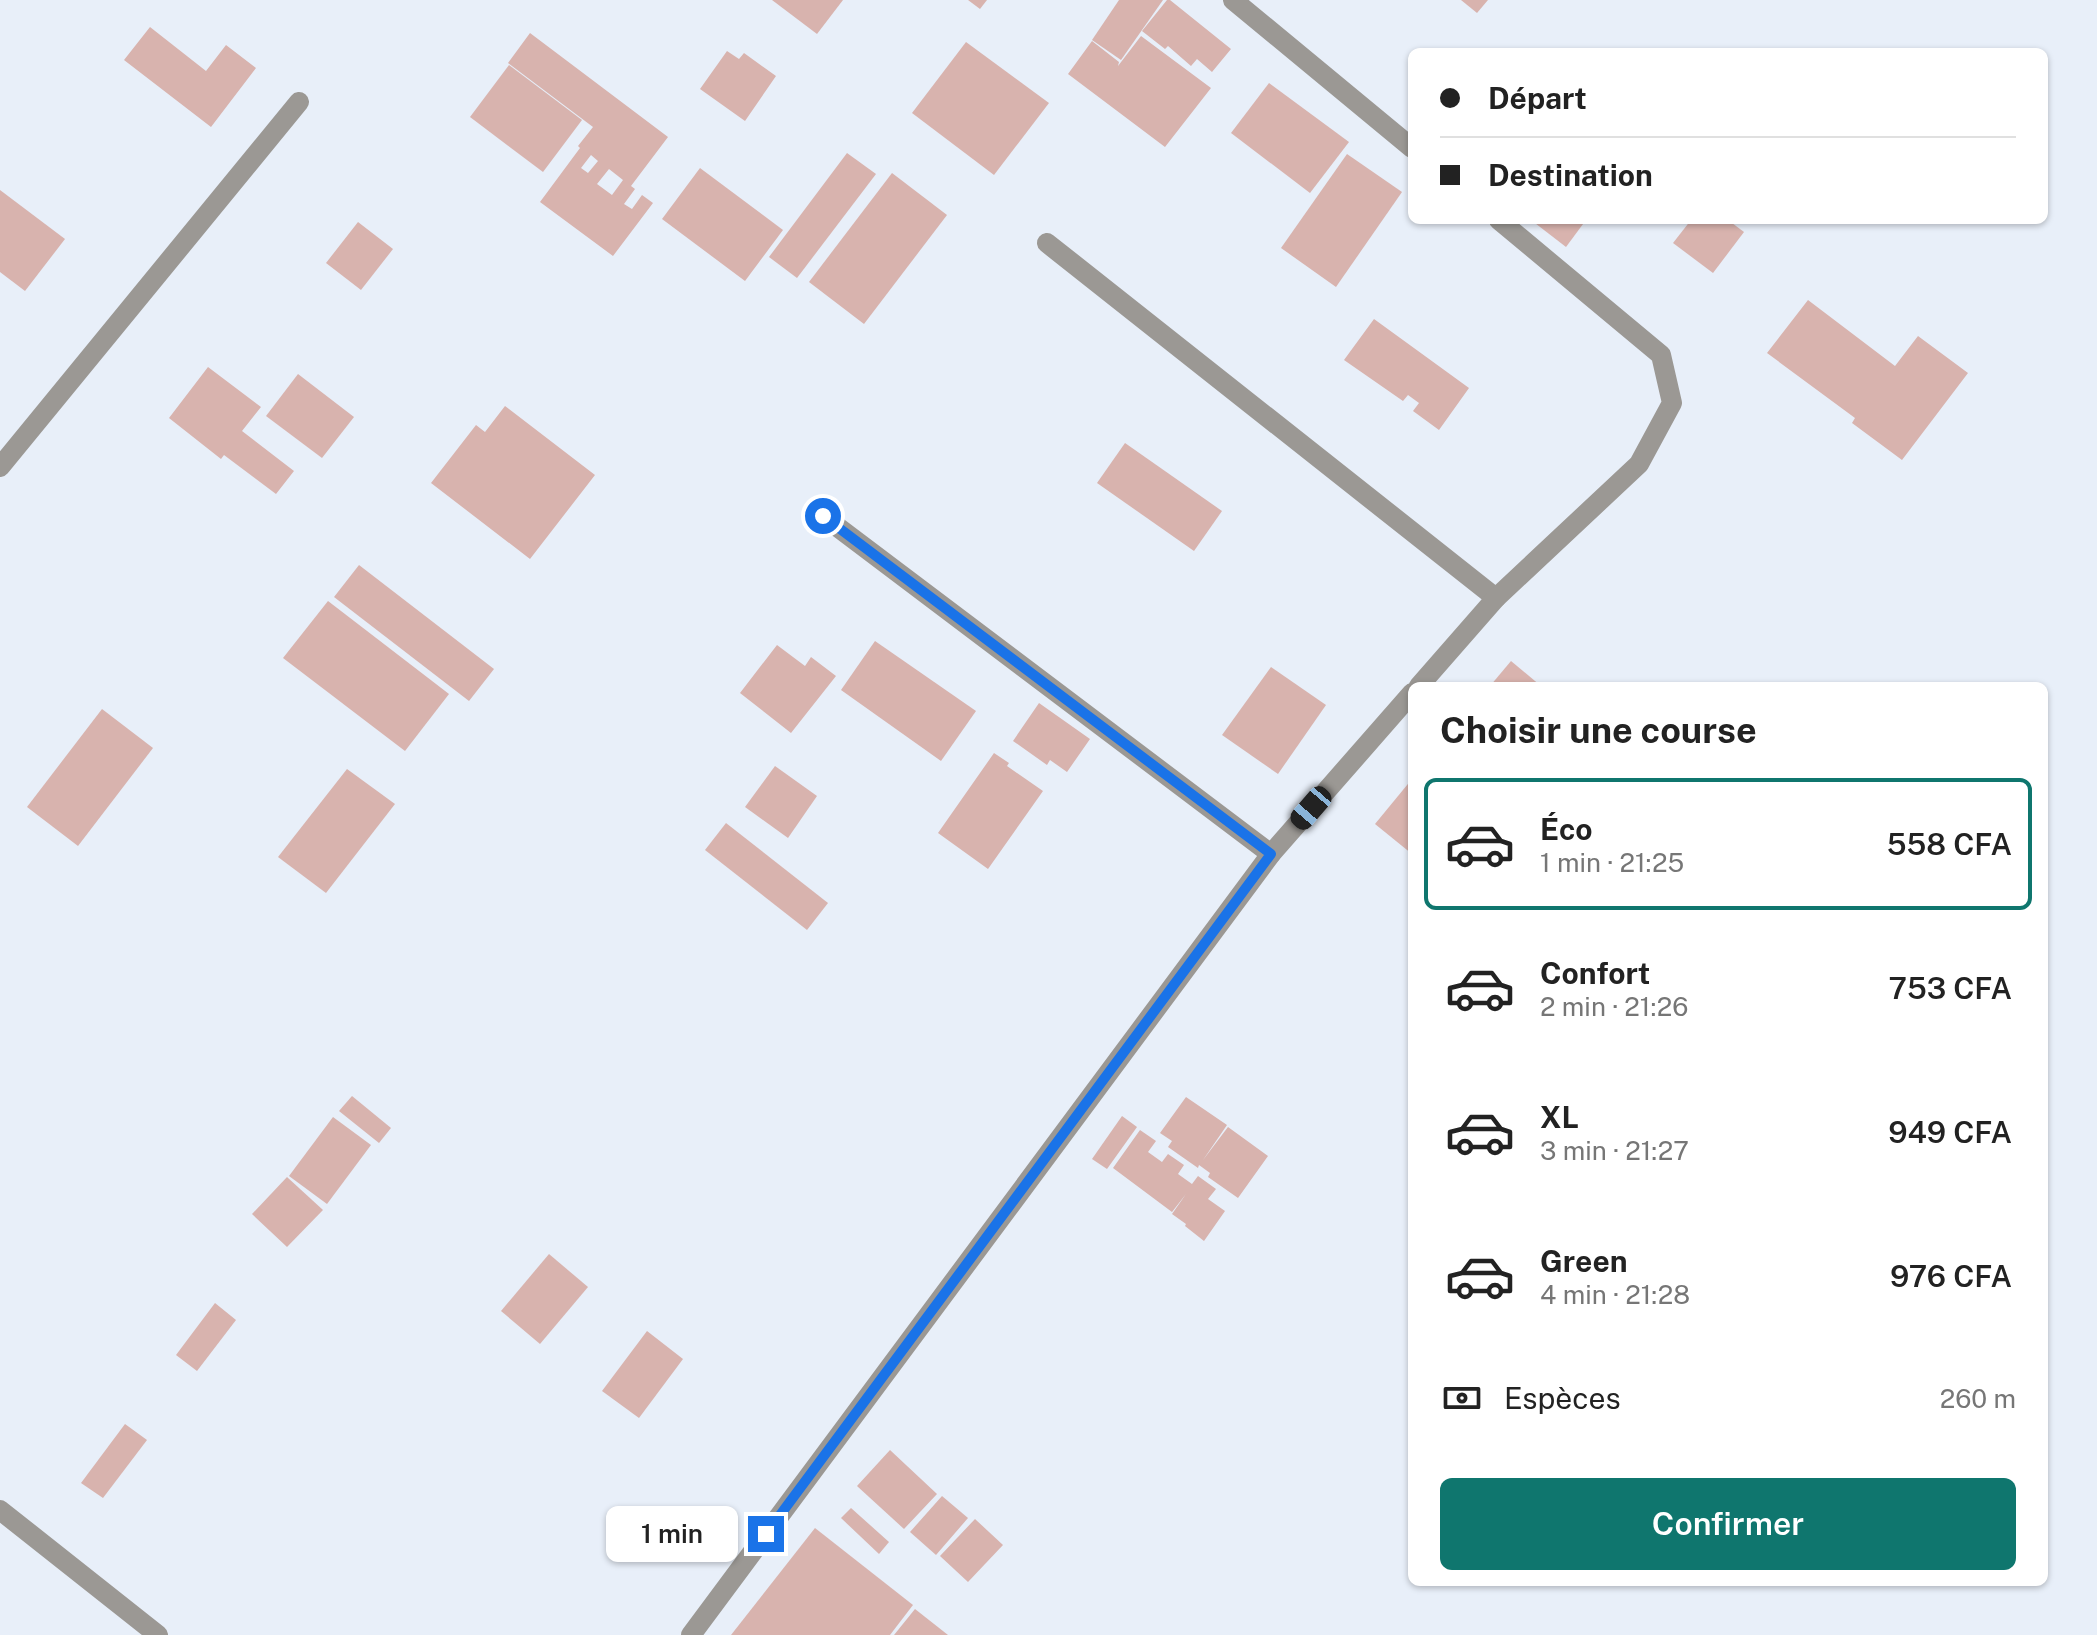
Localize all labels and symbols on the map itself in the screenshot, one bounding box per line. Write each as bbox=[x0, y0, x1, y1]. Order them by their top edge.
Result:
route start bbox=[805, 498, 841, 534]
car bbox=[1286, 782, 1336, 834]
callout: 1 min bbox=[606, 1506, 738, 1562]
route end bbox=[748, 1516, 784, 1552]

